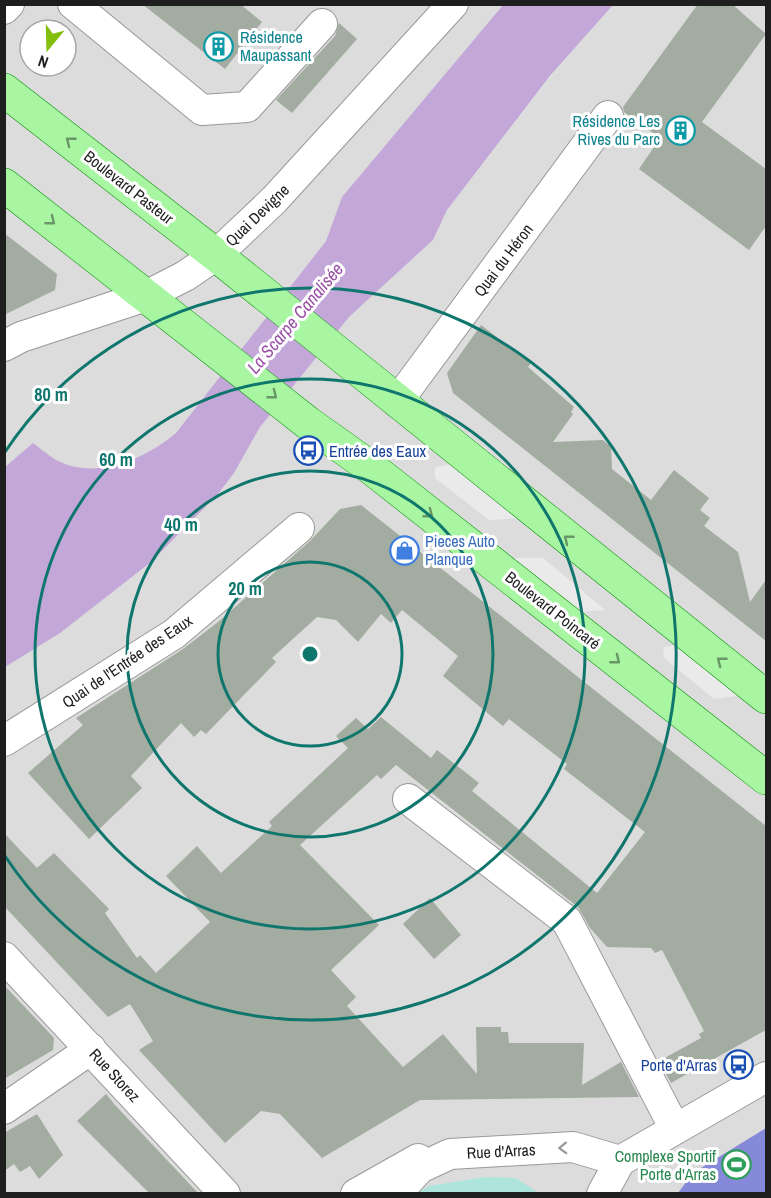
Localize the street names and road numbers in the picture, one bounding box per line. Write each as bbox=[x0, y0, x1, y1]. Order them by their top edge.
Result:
street label: Boulevard Pasteur bbox=[80, 145, 179, 229]
street label: Quai Devigne bbox=[220, 179, 294, 251]
street label: Quai du Héron bbox=[468, 219, 538, 301]
street label: Boulevard Poincaré bbox=[501, 566, 605, 654]
street label: Quai de l'Entrée des Eaux bbox=[58, 609, 197, 713]
street label: Rue Storez bbox=[85, 1043, 146, 1107]
street label: Rue d'Arras bbox=[466, 1138, 536, 1164]

